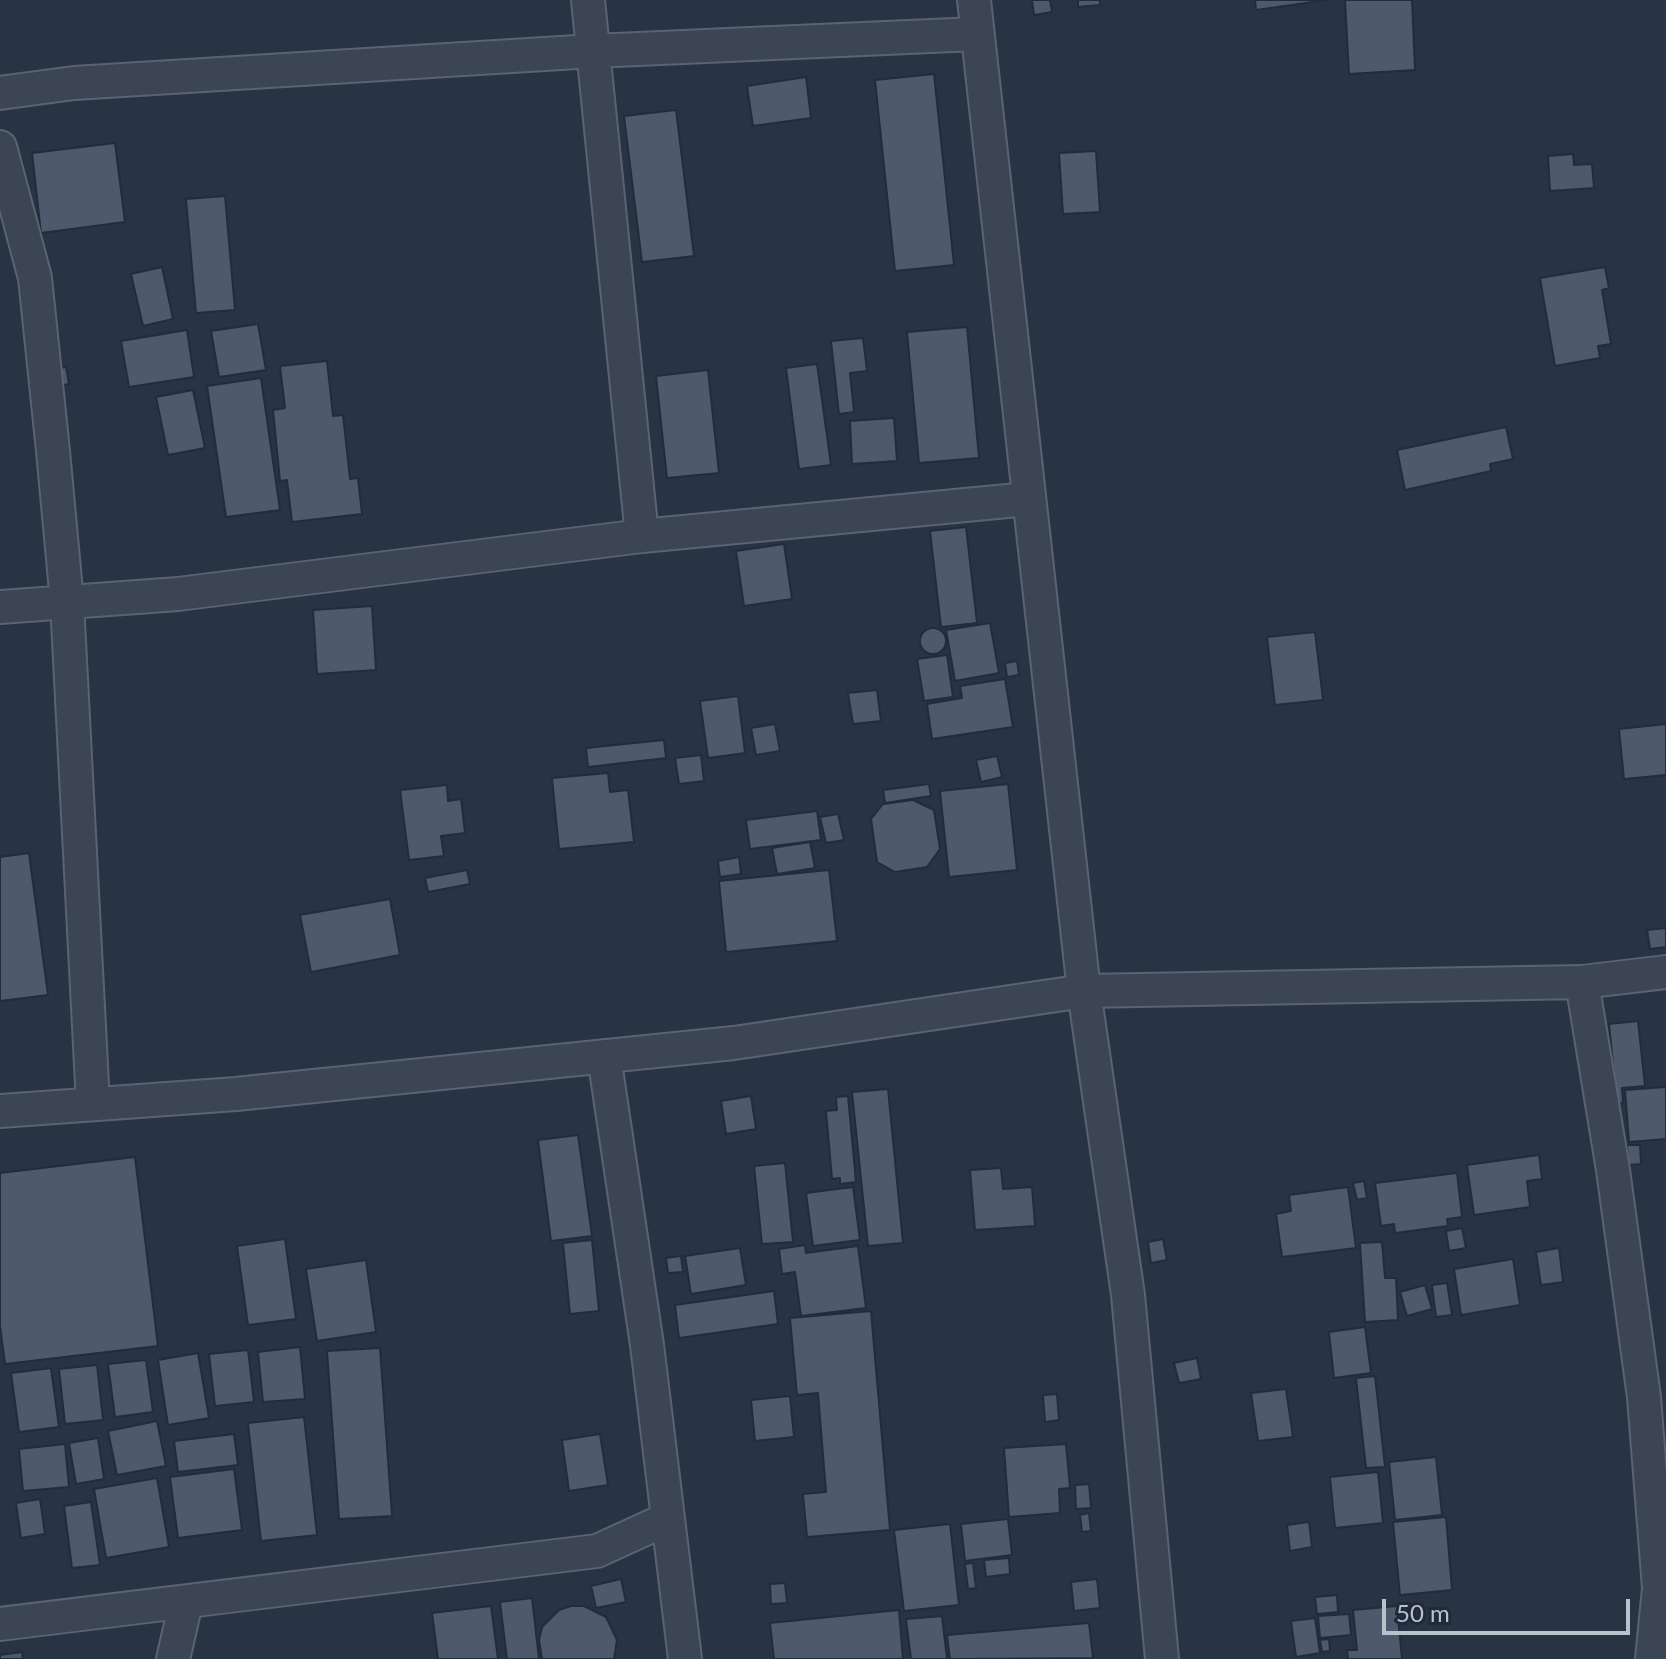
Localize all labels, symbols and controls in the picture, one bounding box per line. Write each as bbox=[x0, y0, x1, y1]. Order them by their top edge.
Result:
scale bar bbox=[1386, 1583, 1634, 1633]
text: 50 m bbox=[1396, 1598, 1450, 1627]

